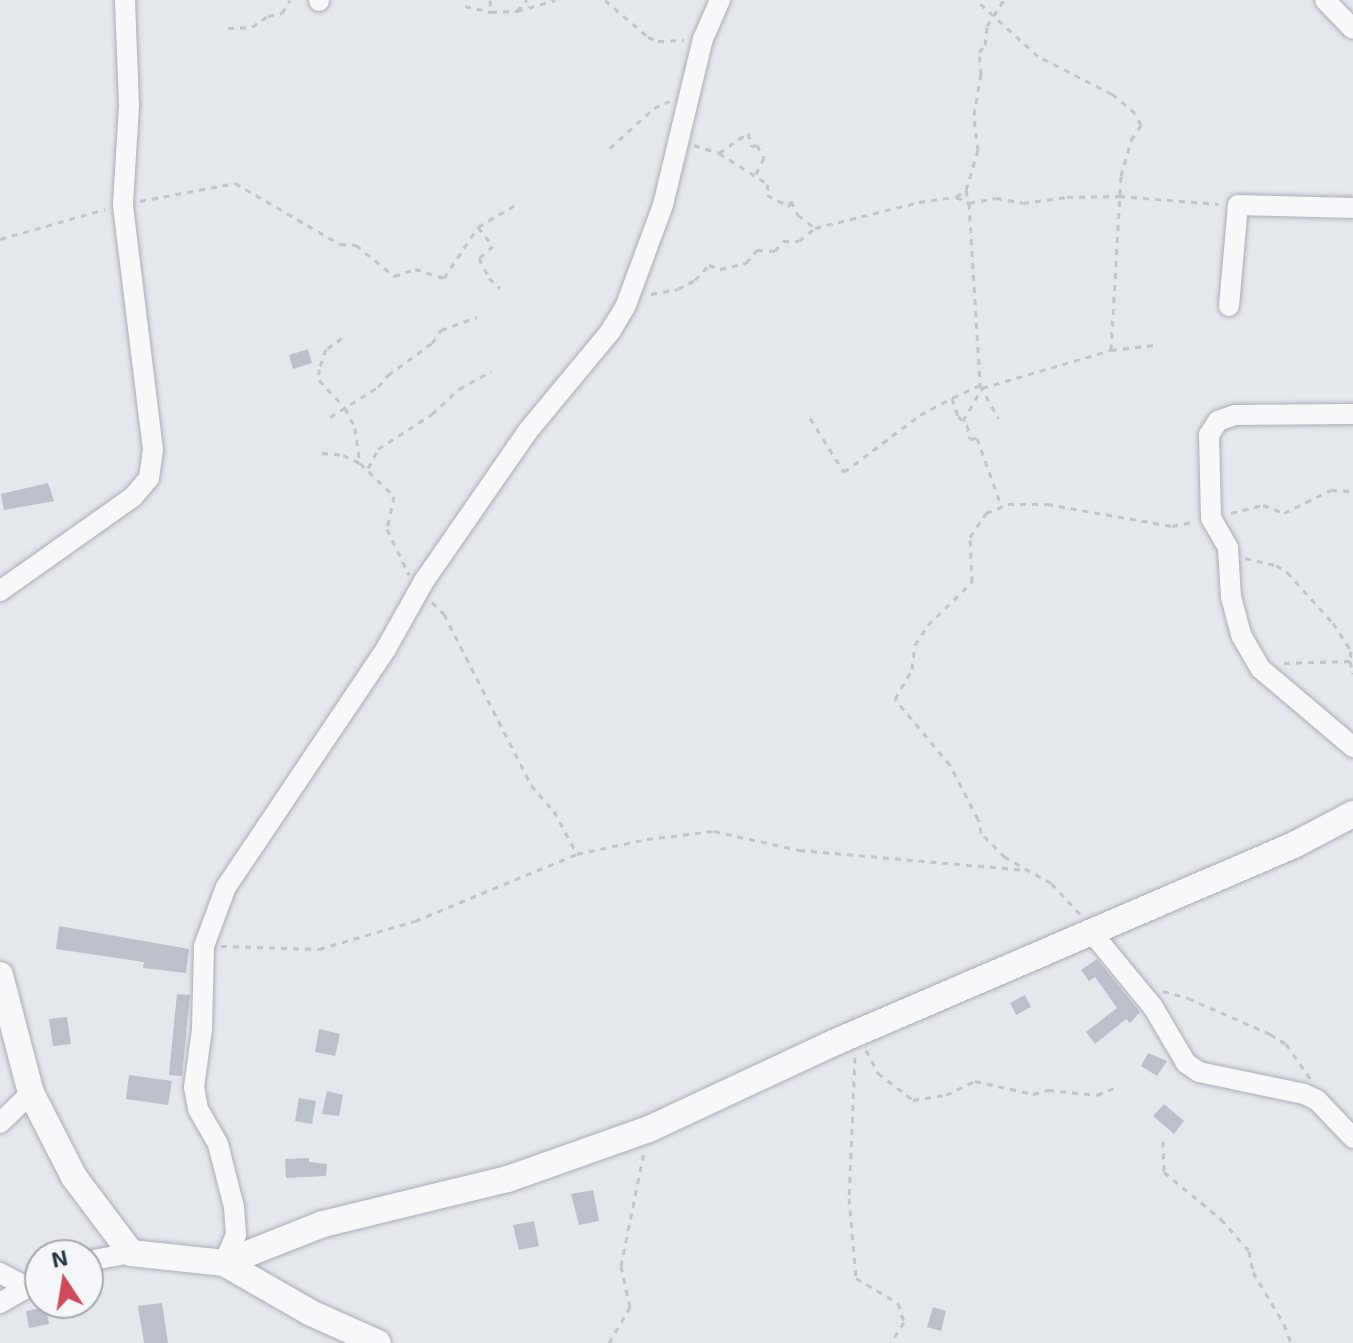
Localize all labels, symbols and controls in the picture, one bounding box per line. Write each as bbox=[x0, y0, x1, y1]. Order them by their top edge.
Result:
north arrow bbox=[24, 1239, 104, 1319]
text: N bbox=[49, 1243, 70, 1272]

